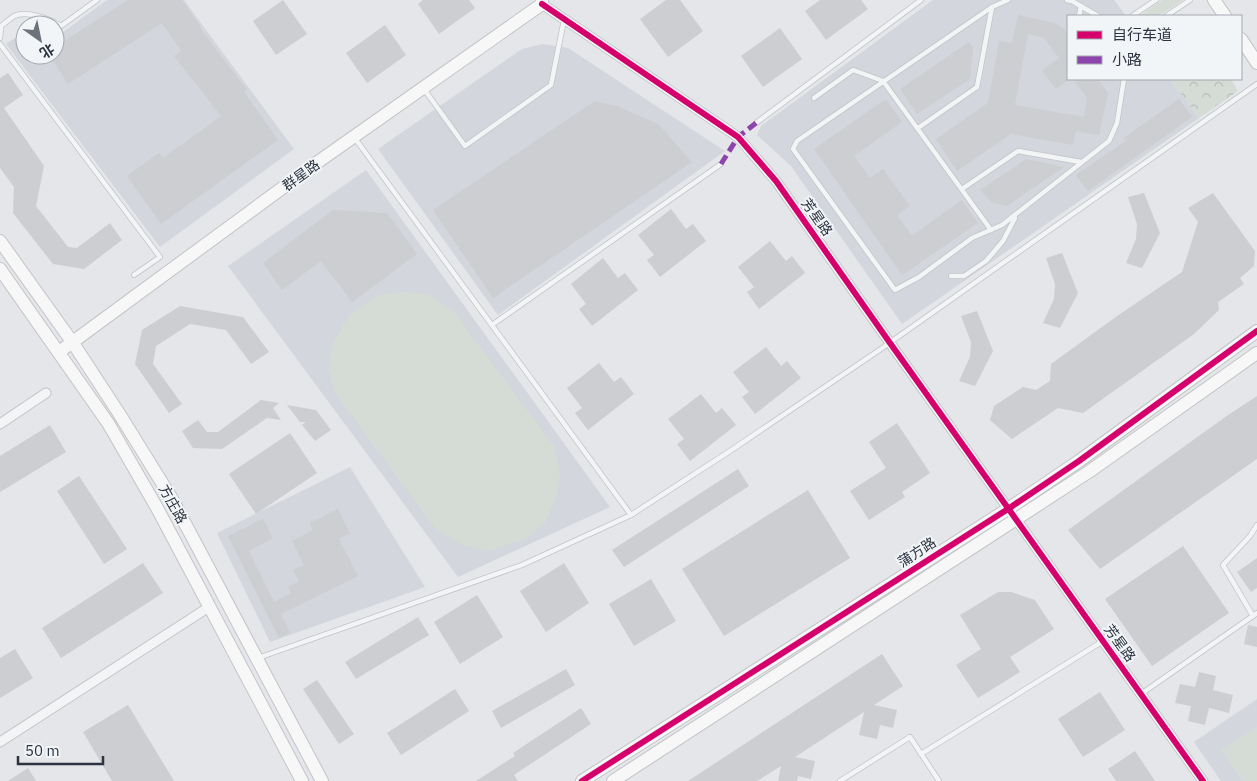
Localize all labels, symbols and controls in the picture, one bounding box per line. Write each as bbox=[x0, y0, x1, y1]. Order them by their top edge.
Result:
north arrow bbox=[15, 15, 65, 65]
legend bbox=[1067, 15, 1242, 80]
text: 自行车道 bbox=[1112, 25, 1172, 44]
text: 北 bbox=[36, 40, 58, 62]
text: 小路 bbox=[1112, 50, 1142, 69]
street label: 群星路 bbox=[279, 155, 323, 195]
street label: 芳星路 bbox=[798, 195, 836, 239]
street label: 方庄路 bbox=[155, 481, 191, 527]
street label: 蒲方路 bbox=[894, 533, 940, 571]
street label: 芳星路 bbox=[1100, 621, 1140, 665]
scale bar bbox=[18, 734, 102, 766]
text: 50 m bbox=[25, 741, 60, 760]

